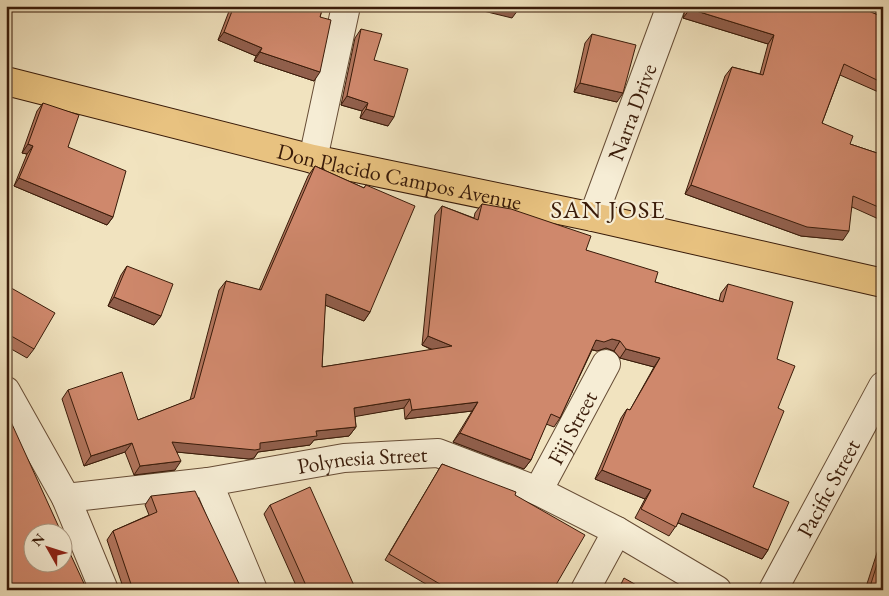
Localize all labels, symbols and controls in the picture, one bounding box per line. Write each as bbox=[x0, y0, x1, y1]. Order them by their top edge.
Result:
street label: Narra Drive bbox=[601, 59, 664, 165]
street label: Don Placido Campos Avenue bbox=[274, 136, 525, 217]
district label: SAN JOSE bbox=[550, 193, 666, 225]
street label: Fiji Street bbox=[541, 386, 604, 470]
street label: Pacific Street bbox=[790, 434, 867, 542]
street label: Polynesia Street bbox=[295, 440, 428, 481]
north arrow bbox=[22, 524, 72, 574]
text: N bbox=[27, 529, 49, 550]

